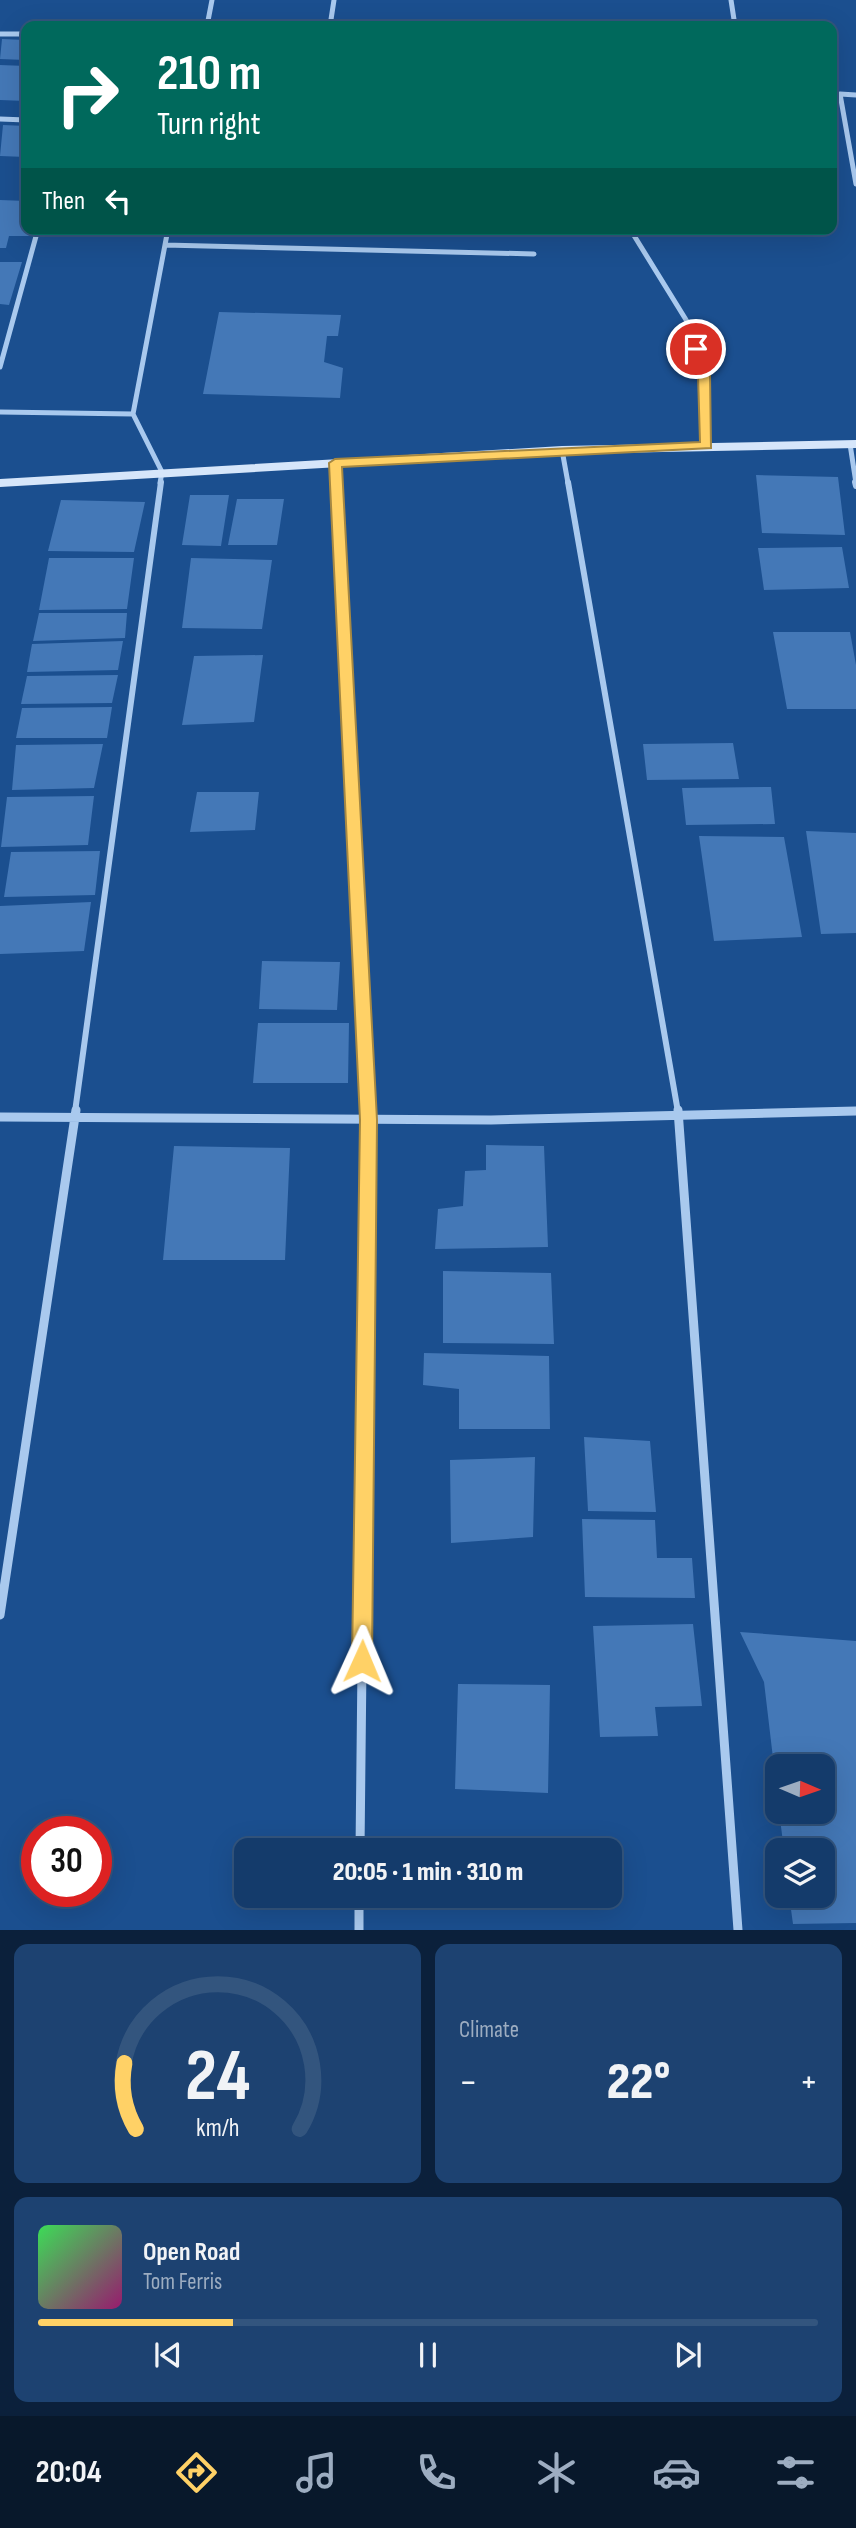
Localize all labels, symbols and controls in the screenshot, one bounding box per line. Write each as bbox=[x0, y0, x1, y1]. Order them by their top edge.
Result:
text: 210 m bbox=[157, 45, 261, 104]
icon: right bbox=[42, 49, 133, 140]
text: Turn right bbox=[157, 105, 261, 144]
icon: left bbox=[99, 182, 137, 220]
text: Then bbox=[42, 186, 85, 217]
pin bbox=[666, 319, 726, 379]
icon: arrive bbox=[677, 330, 715, 368]
position arrow bbox=[325, 1624, 399, 1698]
north arrow bbox=[765, 1754, 835, 1824]
map controls bbox=[765, 1754, 835, 1908]
speed limit sign: 30 bbox=[21, 1816, 112, 1907]
button: layers bbox=[765, 1838, 835, 1908]
text: 20:05 · 1 min · 310 m bbox=[333, 1857, 523, 1888]
text: Climate bbox=[459, 2016, 519, 2044]
text: 24 bbox=[185, 2034, 250, 2122]
text: 22° bbox=[607, 2051, 670, 2114]
text: − bbox=[459, 2060, 478, 2105]
text: + bbox=[799, 2060, 818, 2105]
text: km/h bbox=[196, 2113, 239, 2144]
text: Open Road bbox=[143, 2237, 240, 2268]
text: Tom Ferris bbox=[143, 2268, 222, 2296]
icon: previous bbox=[149, 2336, 187, 2374]
icon: pause bbox=[409, 2336, 447, 2374]
icon: next bbox=[669, 2336, 707, 2374]
icon: directions bbox=[172, 2448, 221, 2497]
icon: music bbox=[292, 2448, 341, 2497]
icon: phone bbox=[412, 2448, 461, 2497]
icon: climate bbox=[532, 2448, 581, 2497]
icon: car bbox=[652, 2448, 701, 2497]
icon: filters bbox=[771, 2448, 820, 2497]
text: 20:04 bbox=[35, 2453, 102, 2492]

